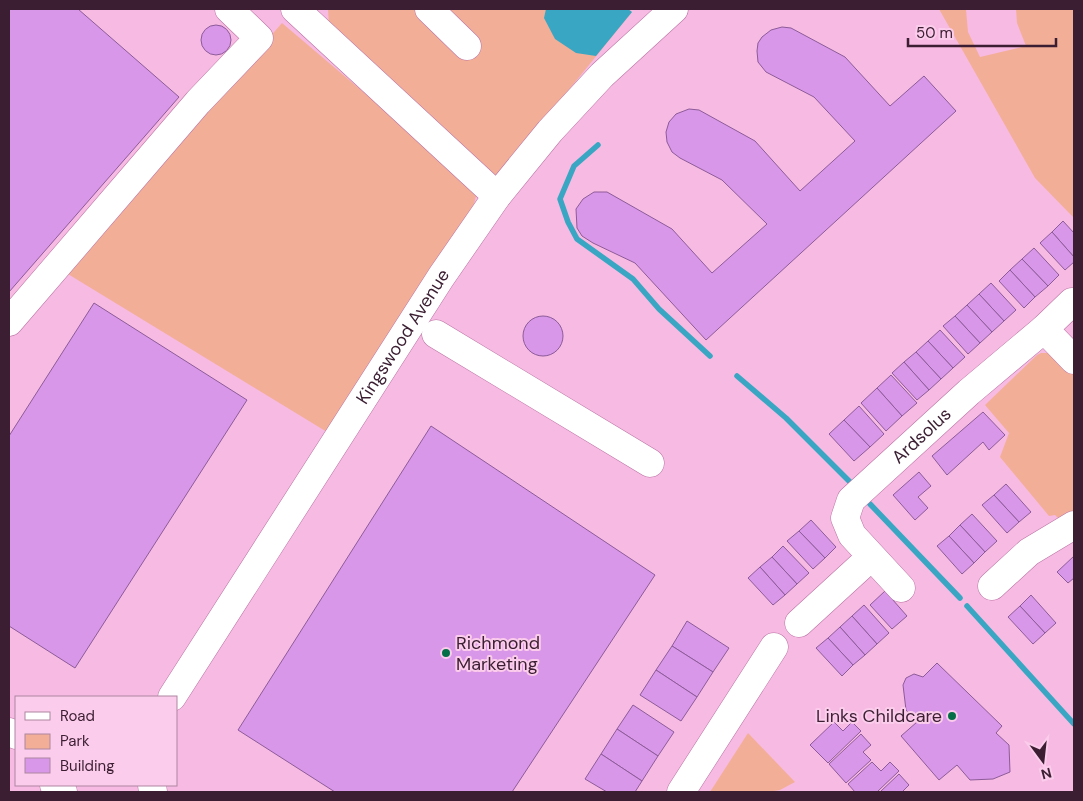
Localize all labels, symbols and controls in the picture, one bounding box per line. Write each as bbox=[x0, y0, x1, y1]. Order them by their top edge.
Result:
scale bar bbox=[908, 15, 1056, 47]
text: 50 m bbox=[916, 23, 953, 43]
street label: Kingswood Avenue bbox=[351, 264, 455, 409]
street label: Ardsolus bbox=[887, 402, 956, 469]
place label: Richmond Marketing bbox=[456, 631, 540, 676]
marker: Richmond Marketing bbox=[440, 647, 452, 659]
legend bbox=[15, 696, 178, 786]
place label: Links Childcare bbox=[816, 704, 942, 728]
text: Road bbox=[60, 706, 95, 726]
marker: Links Childcare bbox=[946, 710, 958, 722]
text: Park bbox=[60, 731, 90, 751]
north arrow bbox=[1018, 736, 1068, 786]
text: Building bbox=[60, 756, 115, 776]
text: N bbox=[1039, 764, 1054, 784]

